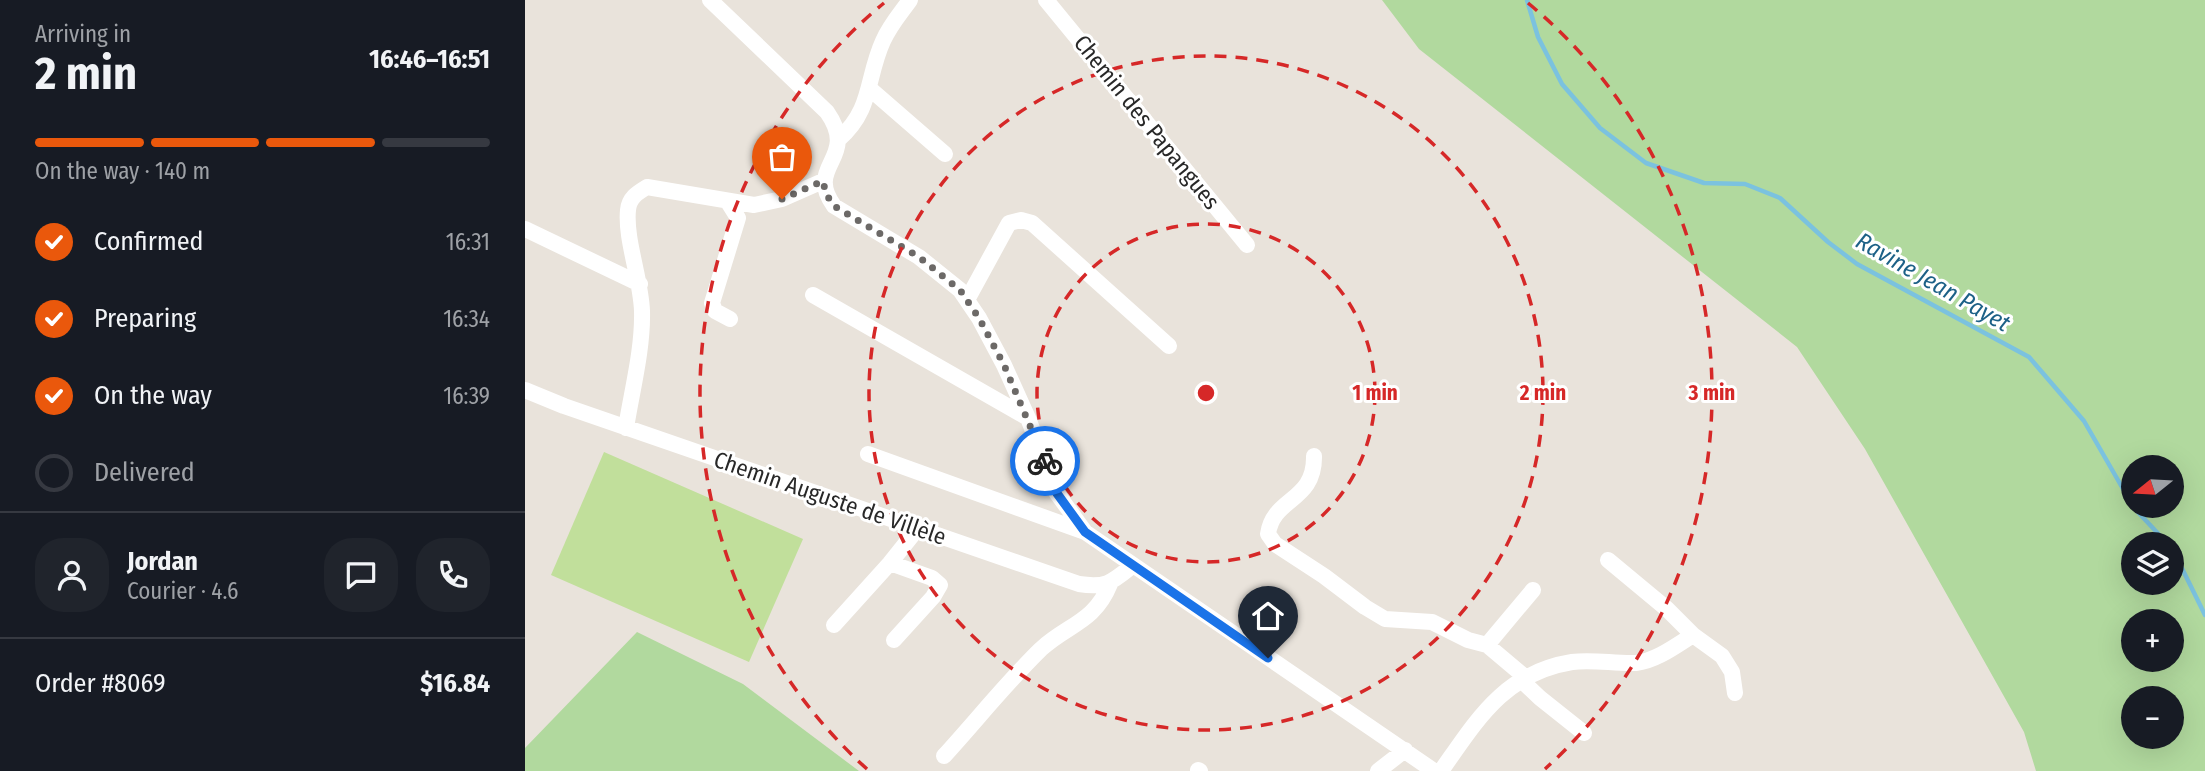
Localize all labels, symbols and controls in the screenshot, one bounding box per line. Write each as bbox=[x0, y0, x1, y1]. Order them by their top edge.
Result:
text: Arriving in bbox=[35, 20, 131, 48]
street label: Chemin des Papangues bbox=[1068, 29, 1226, 215]
text: 16:46–16:51 bbox=[369, 44, 490, 75]
text: 2 min bbox=[35, 46, 137, 101]
pin bbox=[752, 127, 812, 199]
icon: bag bbox=[763, 138, 801, 176]
text: On the way · 140 m bbox=[35, 157, 210, 185]
icon: check bbox=[35, 223, 73, 261]
text: Confirmed bbox=[94, 226, 204, 257]
water label: Ravine Jean Payet bbox=[1851, 227, 2015, 337]
text: 16:31 bbox=[446, 228, 490, 256]
icon: check bbox=[35, 300, 73, 338]
text: Preparing bbox=[94, 303, 196, 334]
text: 16:34 bbox=[443, 305, 490, 333]
icon: check bbox=[35, 377, 73, 415]
text: On the way bbox=[94, 380, 212, 411]
text: 1 min bbox=[1352, 380, 1398, 406]
text: 2 min bbox=[1519, 380, 1566, 406]
text: 3 min bbox=[1688, 380, 1735, 406]
centre of rings bbox=[1194, 381, 1218, 405]
text: 16:39 bbox=[443, 382, 490, 410]
courier bbox=[1010, 426, 1080, 496]
icon: bike bbox=[1026, 442, 1064, 480]
street label: Chemin Auguste de Villèle bbox=[710, 445, 950, 551]
north arrow bbox=[2121, 455, 2184, 518]
map controls bbox=[2121, 455, 2184, 749]
text: Delivered bbox=[94, 457, 195, 488]
button: layers bbox=[2121, 532, 2184, 595]
button: person bbox=[35, 538, 109, 612]
button: chat bbox=[324, 538, 398, 612]
button: phone bbox=[416, 538, 490, 612]
text: Jordan bbox=[127, 546, 198, 577]
text: Courier · 4.6 bbox=[127, 577, 238, 605]
pin bbox=[1238, 586, 1298, 658]
icon: home bbox=[1249, 597, 1287, 635]
button: + bbox=[2121, 609, 2184, 672]
text: Order #8069 bbox=[35, 668, 166, 699]
text: $16.84 bbox=[420, 668, 490, 699]
button: − bbox=[2121, 686, 2184, 749]

